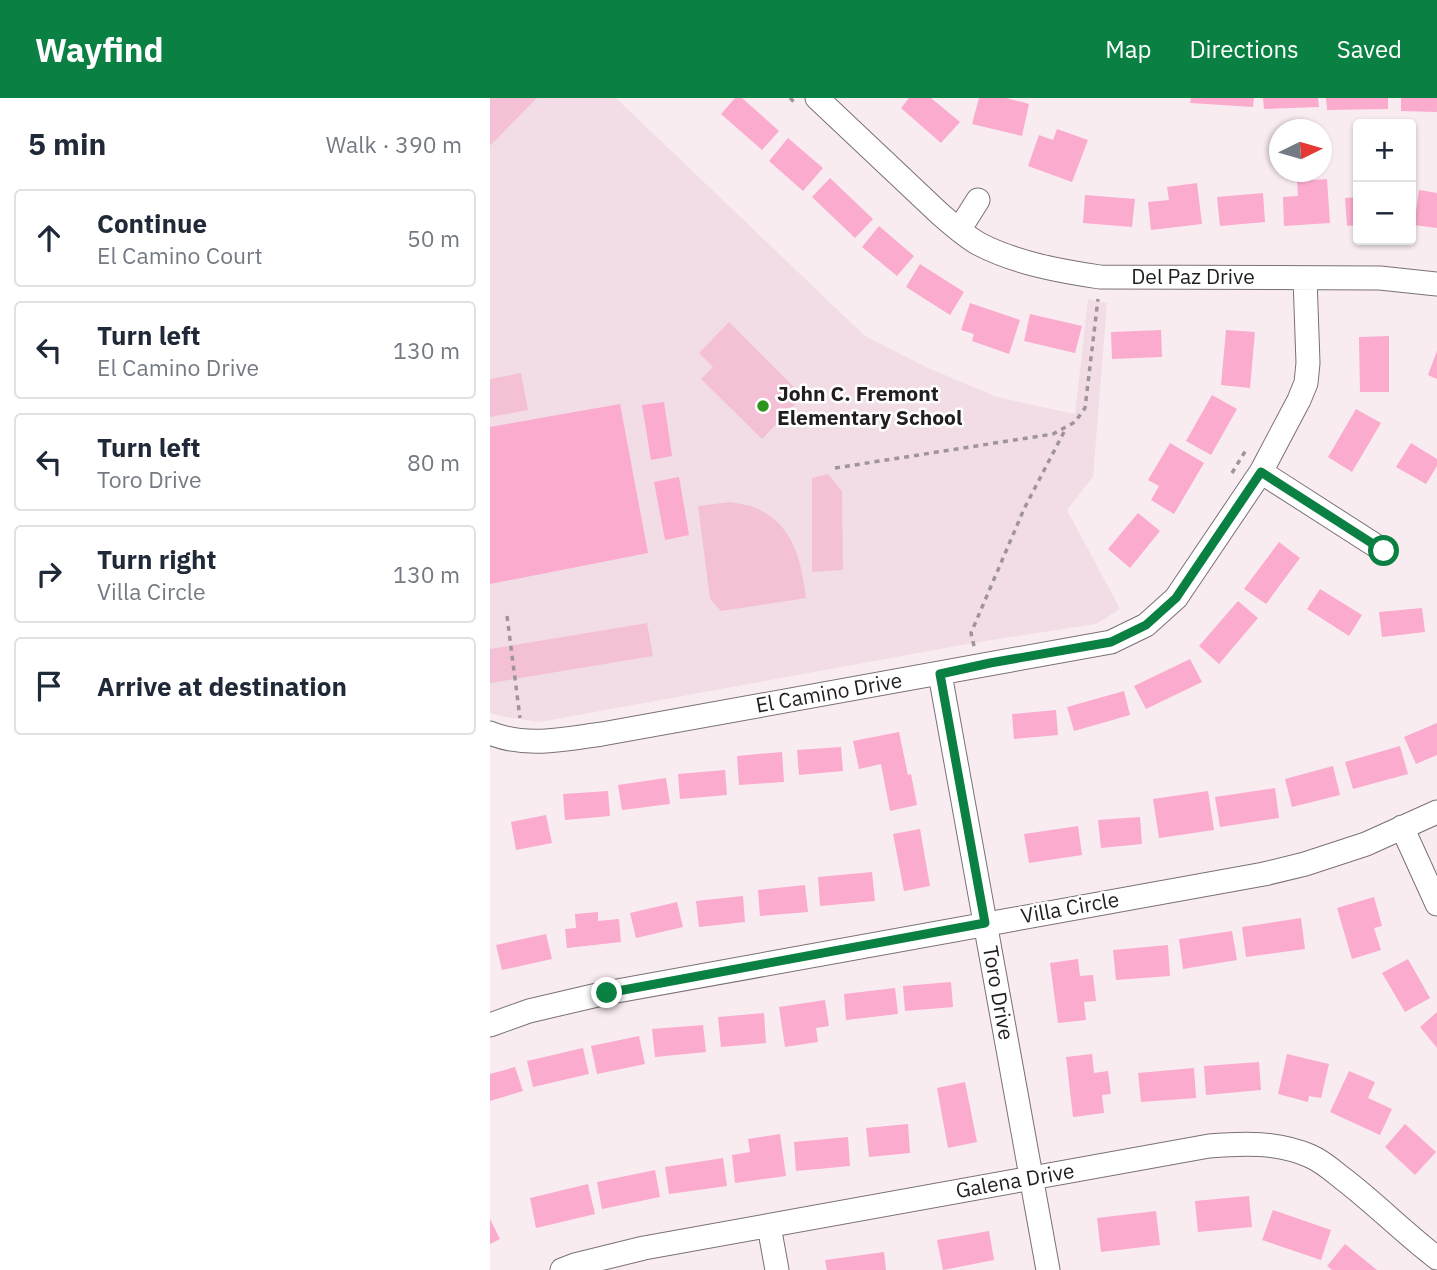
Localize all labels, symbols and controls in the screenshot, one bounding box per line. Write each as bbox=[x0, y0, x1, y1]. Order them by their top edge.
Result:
text: Wayfind bbox=[35, 28, 164, 71]
text: Map bbox=[1105, 33, 1151, 65]
text: Directions bbox=[1189, 33, 1299, 65]
text: Saved bbox=[1337, 33, 1402, 65]
north arrow bbox=[1269, 119, 1332, 182]
map controls bbox=[1353, 119, 1416, 245]
button: + bbox=[1353, 119, 1416, 182]
text: 5 min bbox=[28, 124, 106, 163]
text: Walk · 390 m bbox=[326, 129, 462, 159]
button: − bbox=[1353, 182, 1416, 245]
text: Continue bbox=[97, 206, 207, 240]
icon: ahead bbox=[30, 219, 68, 257]
text: 50 m bbox=[407, 223, 460, 253]
text: El Camino Court bbox=[97, 240, 263, 270]
street label: Del Paz Drive bbox=[1131, 262, 1255, 290]
text: Turn left bbox=[97, 318, 200, 352]
icon: left bbox=[30, 331, 68, 369]
text: 130 m bbox=[393, 335, 460, 365]
text: El Camino Drive bbox=[97, 352, 259, 382]
place label: John C. Fremont Elementary School bbox=[777, 379, 962, 431]
marker: John C. Fremont Elementary School bbox=[755, 398, 771, 414]
text: Turn left bbox=[97, 430, 200, 464]
icon: left bbox=[30, 443, 68, 481]
text: 80 m bbox=[407, 447, 460, 477]
text: Toro Drive bbox=[97, 464, 202, 494]
route start bbox=[1368, 535, 1399, 566]
text: Turn right bbox=[97, 542, 216, 576]
icon: right bbox=[30, 555, 68, 593]
text: 130 m bbox=[393, 559, 460, 589]
text: Villa Circle bbox=[97, 576, 206, 606]
street label: El Camino Drive bbox=[753, 665, 904, 719]
icon: arrive bbox=[30, 667, 68, 705]
text: Arrive at destination bbox=[97, 669, 347, 703]
street label: Villa Circle bbox=[1019, 885, 1121, 929]
street label: Toro Drive bbox=[977, 943, 1021, 1042]
route end bbox=[591, 977, 622, 1008]
street label: Galena Drive bbox=[953, 1156, 1076, 1204]

